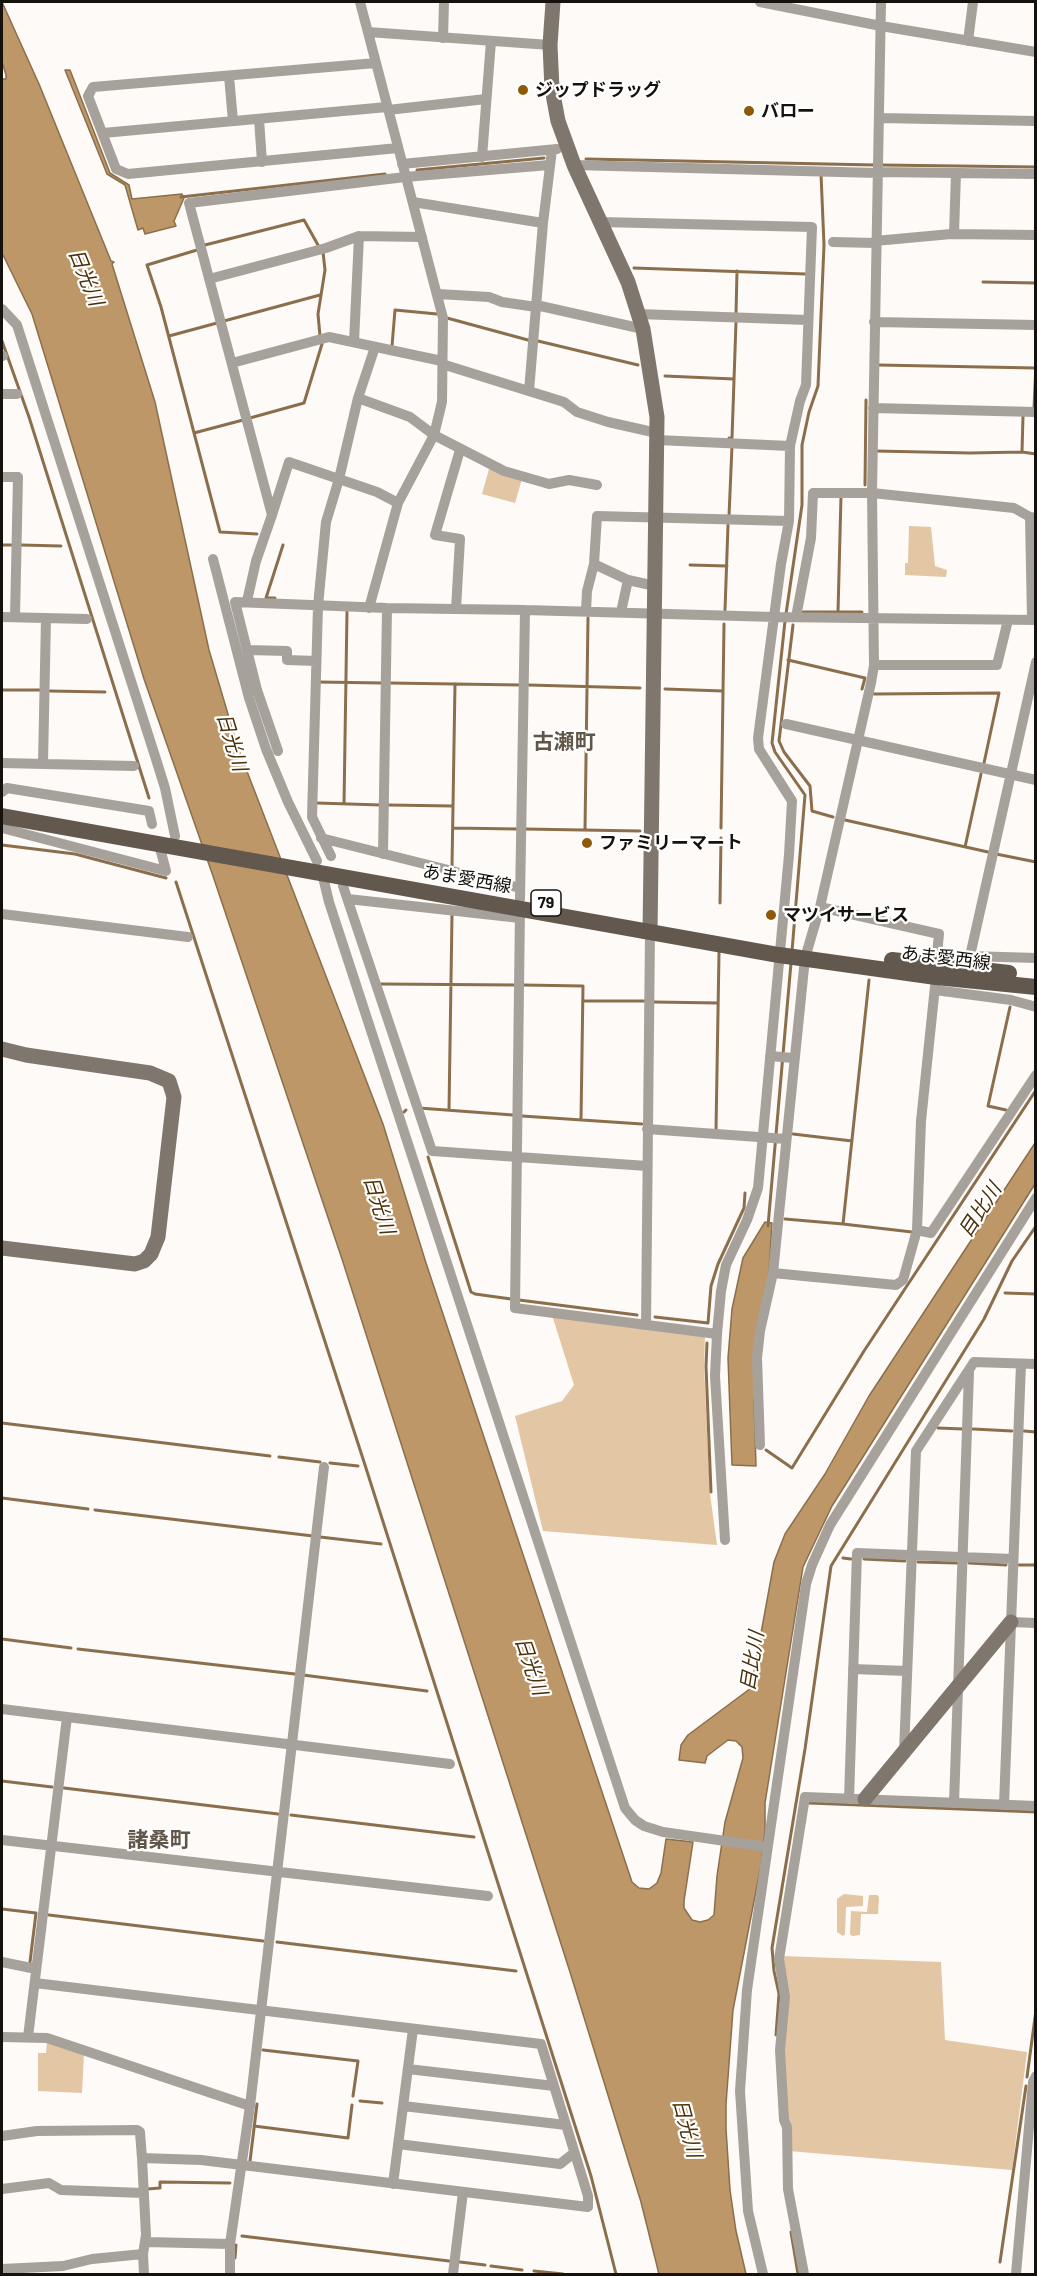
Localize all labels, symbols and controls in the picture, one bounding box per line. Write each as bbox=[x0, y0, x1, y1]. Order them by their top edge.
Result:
place label: ジップドラッグ bbox=[535, 79, 661, 101]
marker: ジップドラッグ bbox=[516, 83, 530, 97]
place label: バロー bbox=[761, 100, 815, 122]
marker: バロー bbox=[742, 104, 756, 118]
water label: 日光川 bbox=[64, 245, 108, 309]
water label: 日光川 bbox=[212, 710, 252, 774]
district label: 古瀬町 bbox=[533, 729, 595, 755]
place label: ファミリーマート bbox=[599, 832, 743, 854]
marker: ファミリーマート bbox=[580, 836, 594, 850]
street label: あま愛西線 bbox=[421, 861, 513, 897]
road number: 79 bbox=[531, 890, 561, 916]
place label: マツイサービス bbox=[783, 904, 909, 926]
marker: マツイサービス bbox=[764, 908, 778, 922]
street label: あま愛西線 bbox=[900, 942, 992, 974]
water label: 日光川 bbox=[358, 1173, 400, 1237]
water label: 目比川 bbox=[954, 1178, 1006, 1242]
water label: 目比川 bbox=[735, 1629, 769, 1693]
water label: 日光川 bbox=[510, 1634, 552, 1698]
district label: 諸桑町 bbox=[128, 1827, 190, 1853]
water label: 日光川 bbox=[668, 2096, 706, 2160]

